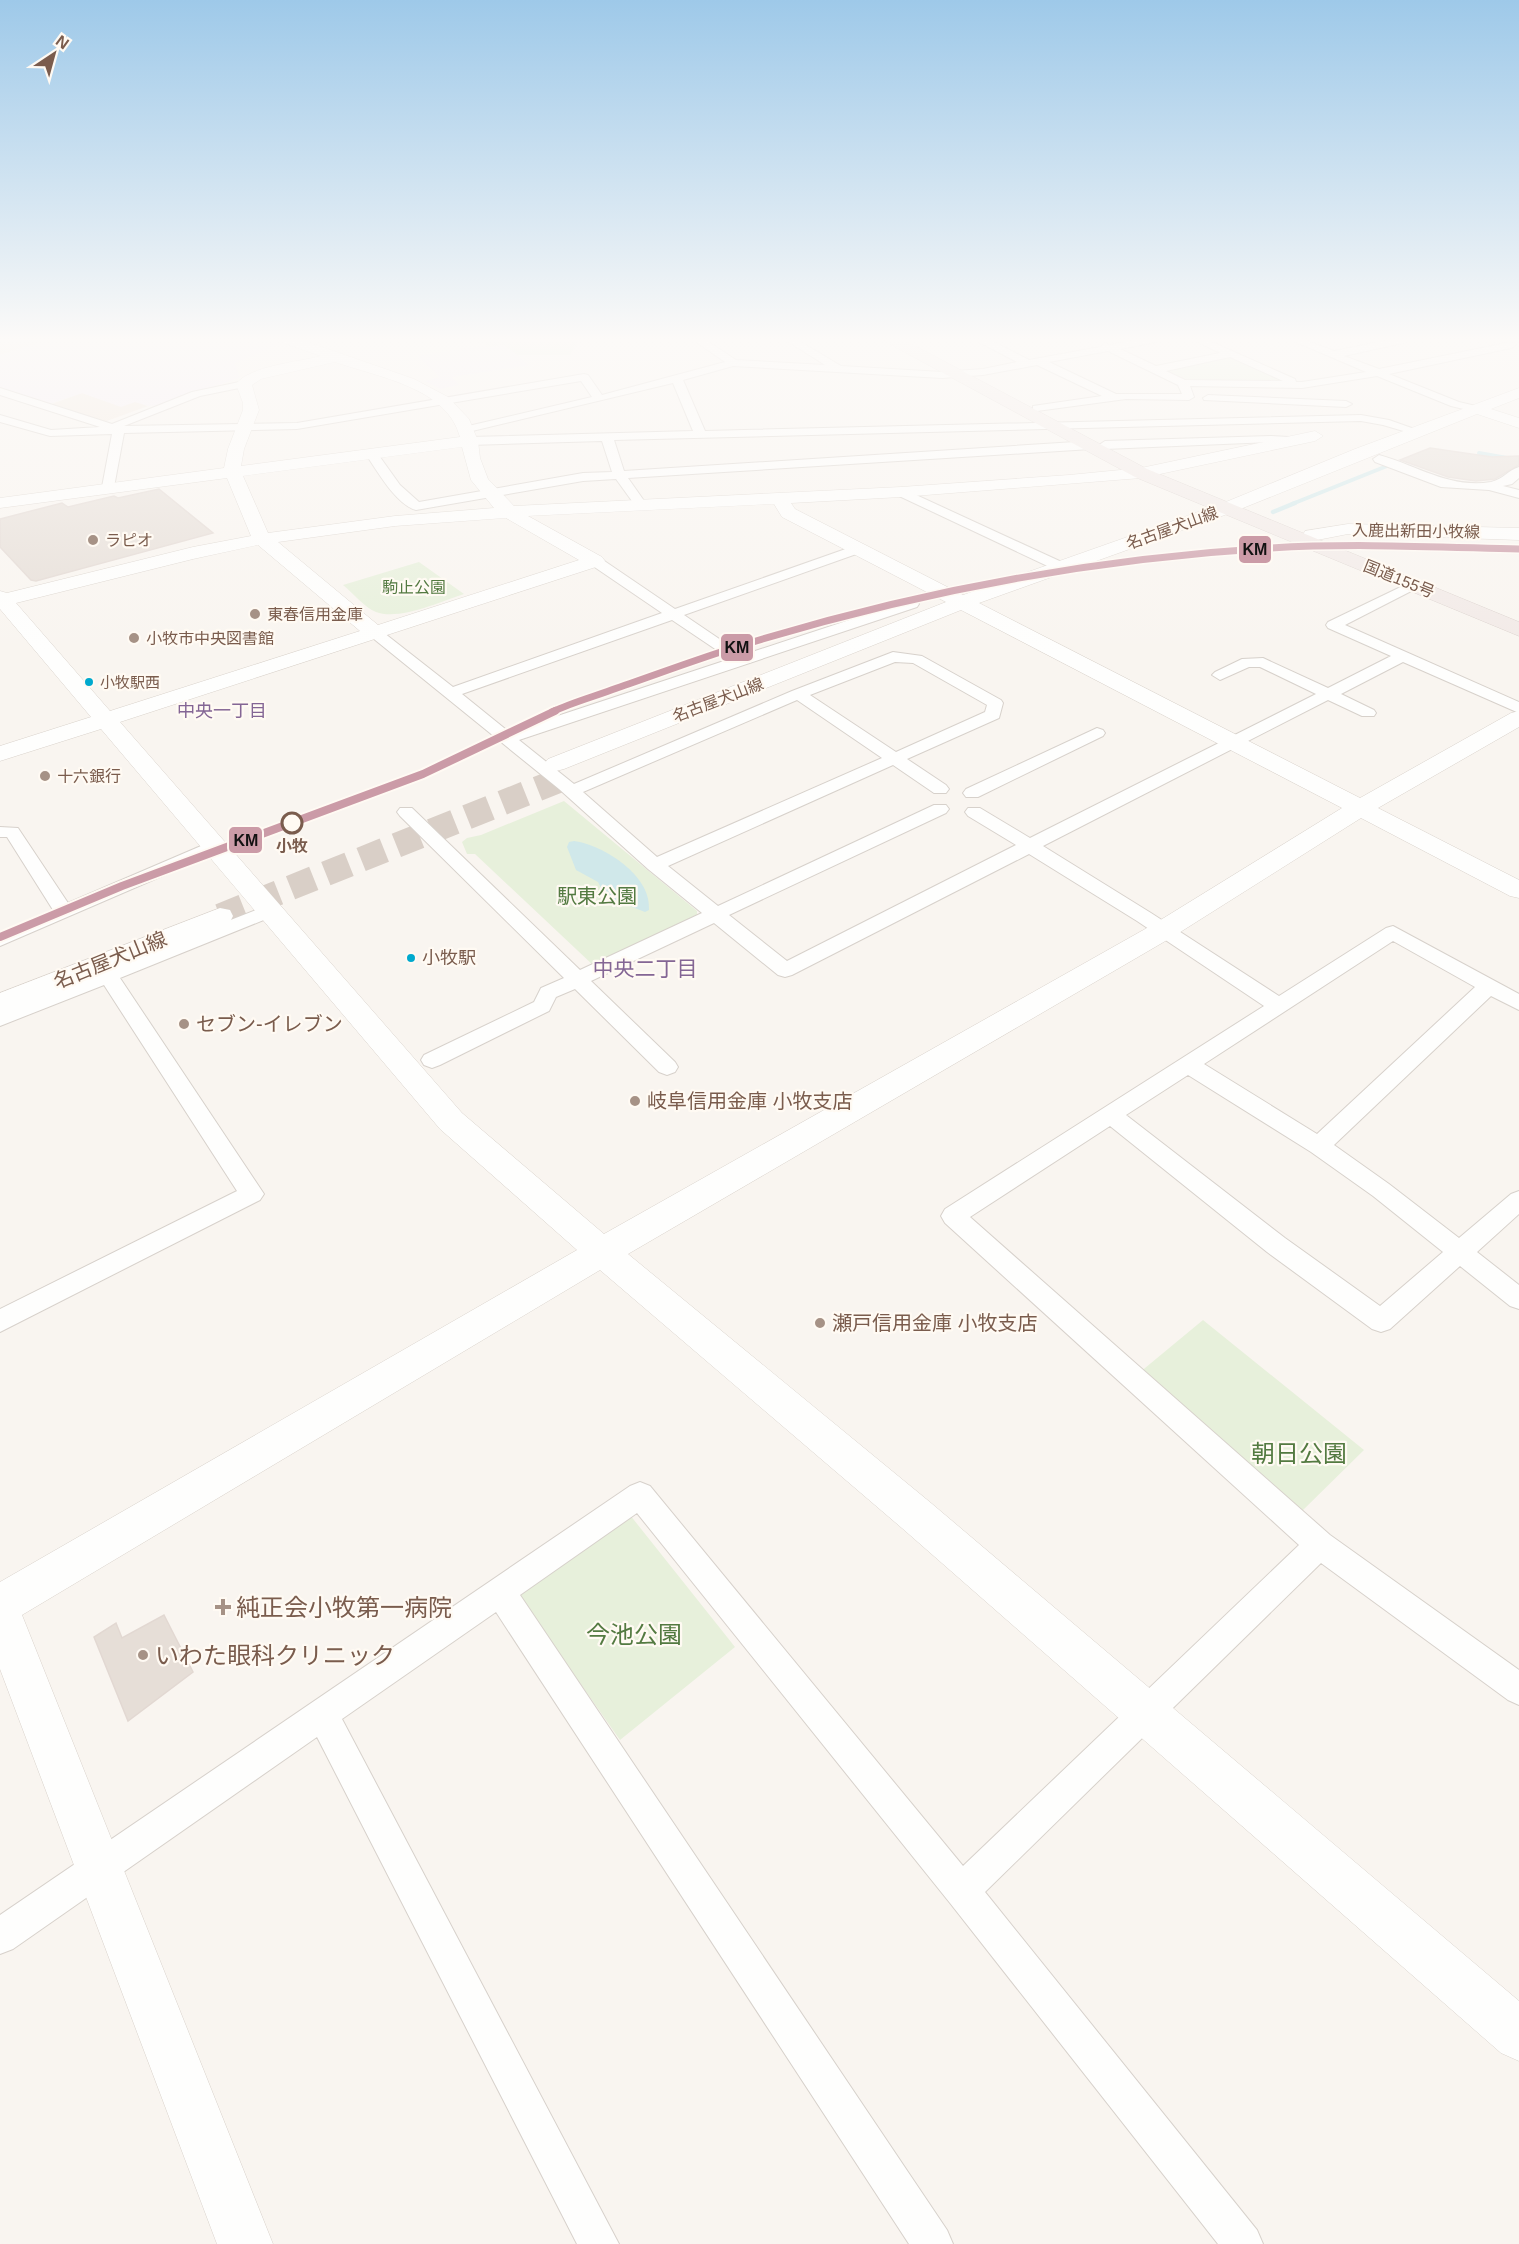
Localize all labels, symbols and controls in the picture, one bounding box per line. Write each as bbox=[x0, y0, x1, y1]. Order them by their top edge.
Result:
north arrow bbox=[24, 24, 84, 84]
text: N bbox=[53, 32, 72, 53]
street label: 名古屋犬山線 bbox=[1124, 504, 1220, 552]
street label: 入鹿出新田小牧線 bbox=[1352, 521, 1480, 541]
place label: ラピオ bbox=[105, 532, 153, 549]
marker: ラピオ bbox=[86, 533, 100, 547]
line badge: KM bbox=[1238, 535, 1272, 564]
text: KM bbox=[1243, 541, 1267, 558]
street label: 国道155号 bbox=[1361, 557, 1437, 601]
park label: 駒止公園 bbox=[382, 579, 446, 596]
place label: 東春信用金庫 bbox=[267, 606, 363, 623]
marker: 東春信用金庫 bbox=[248, 607, 262, 621]
place label: 小牧市中央図書館 bbox=[146, 630, 274, 647]
marker: 小牧市中央図書館 bbox=[127, 631, 141, 645]
line badge: KM bbox=[720, 633, 754, 662]
text: KM bbox=[725, 639, 749, 656]
place label: 小牧駅西 bbox=[100, 674, 160, 691]
street label: 名古屋犬山線 bbox=[670, 675, 766, 725]
marker: 小牧駅西 bbox=[83, 676, 95, 688]
district label: 中央一丁目 bbox=[177, 701, 267, 721]
place label: 十六銀行 bbox=[57, 768, 121, 785]
marker: 十六銀行 bbox=[38, 769, 52, 783]
marker: 小牧 bbox=[281, 812, 303, 834]
line badge: KM bbox=[228, 826, 263, 854]
text: KM bbox=[234, 832, 258, 849]
place label: 小牧 bbox=[276, 838, 308, 855]
park label: 駅東公園 bbox=[557, 885, 637, 907]
street label: 名古屋犬山線 bbox=[50, 927, 170, 993]
place label: 小牧駅 bbox=[422, 948, 476, 968]
marker: 小牧駅 bbox=[405, 952, 417, 964]
district label: 中央二丁目 bbox=[593, 957, 698, 980]
place label: セブン-イレブン bbox=[196, 1013, 343, 1035]
marker: セブン-イレブン bbox=[177, 1017, 191, 1031]
place label: 岐阜信用金庫 小牧支店 bbox=[647, 1090, 853, 1112]
marker: 岐阜信用金庫 小牧支店 bbox=[628, 1094, 642, 1108]
place label: 瀬戸信用金庫 小牧支店 bbox=[832, 1312, 1038, 1334]
marker: 瀬戸信用金庫 小牧支店 bbox=[813, 1316, 827, 1330]
park label: 朝日公園 bbox=[1251, 1440, 1347, 1467]
place label: 純正会小牧第一病院 bbox=[236, 1594, 452, 1621]
marker: 純正会小牧第一病院 bbox=[214, 1598, 232, 1616]
park label: 今池公園 bbox=[586, 1621, 682, 1648]
place label: いわた眼科クリニック bbox=[155, 1642, 395, 1669]
marker: いわた眼科クリニック bbox=[136, 1648, 150, 1662]

